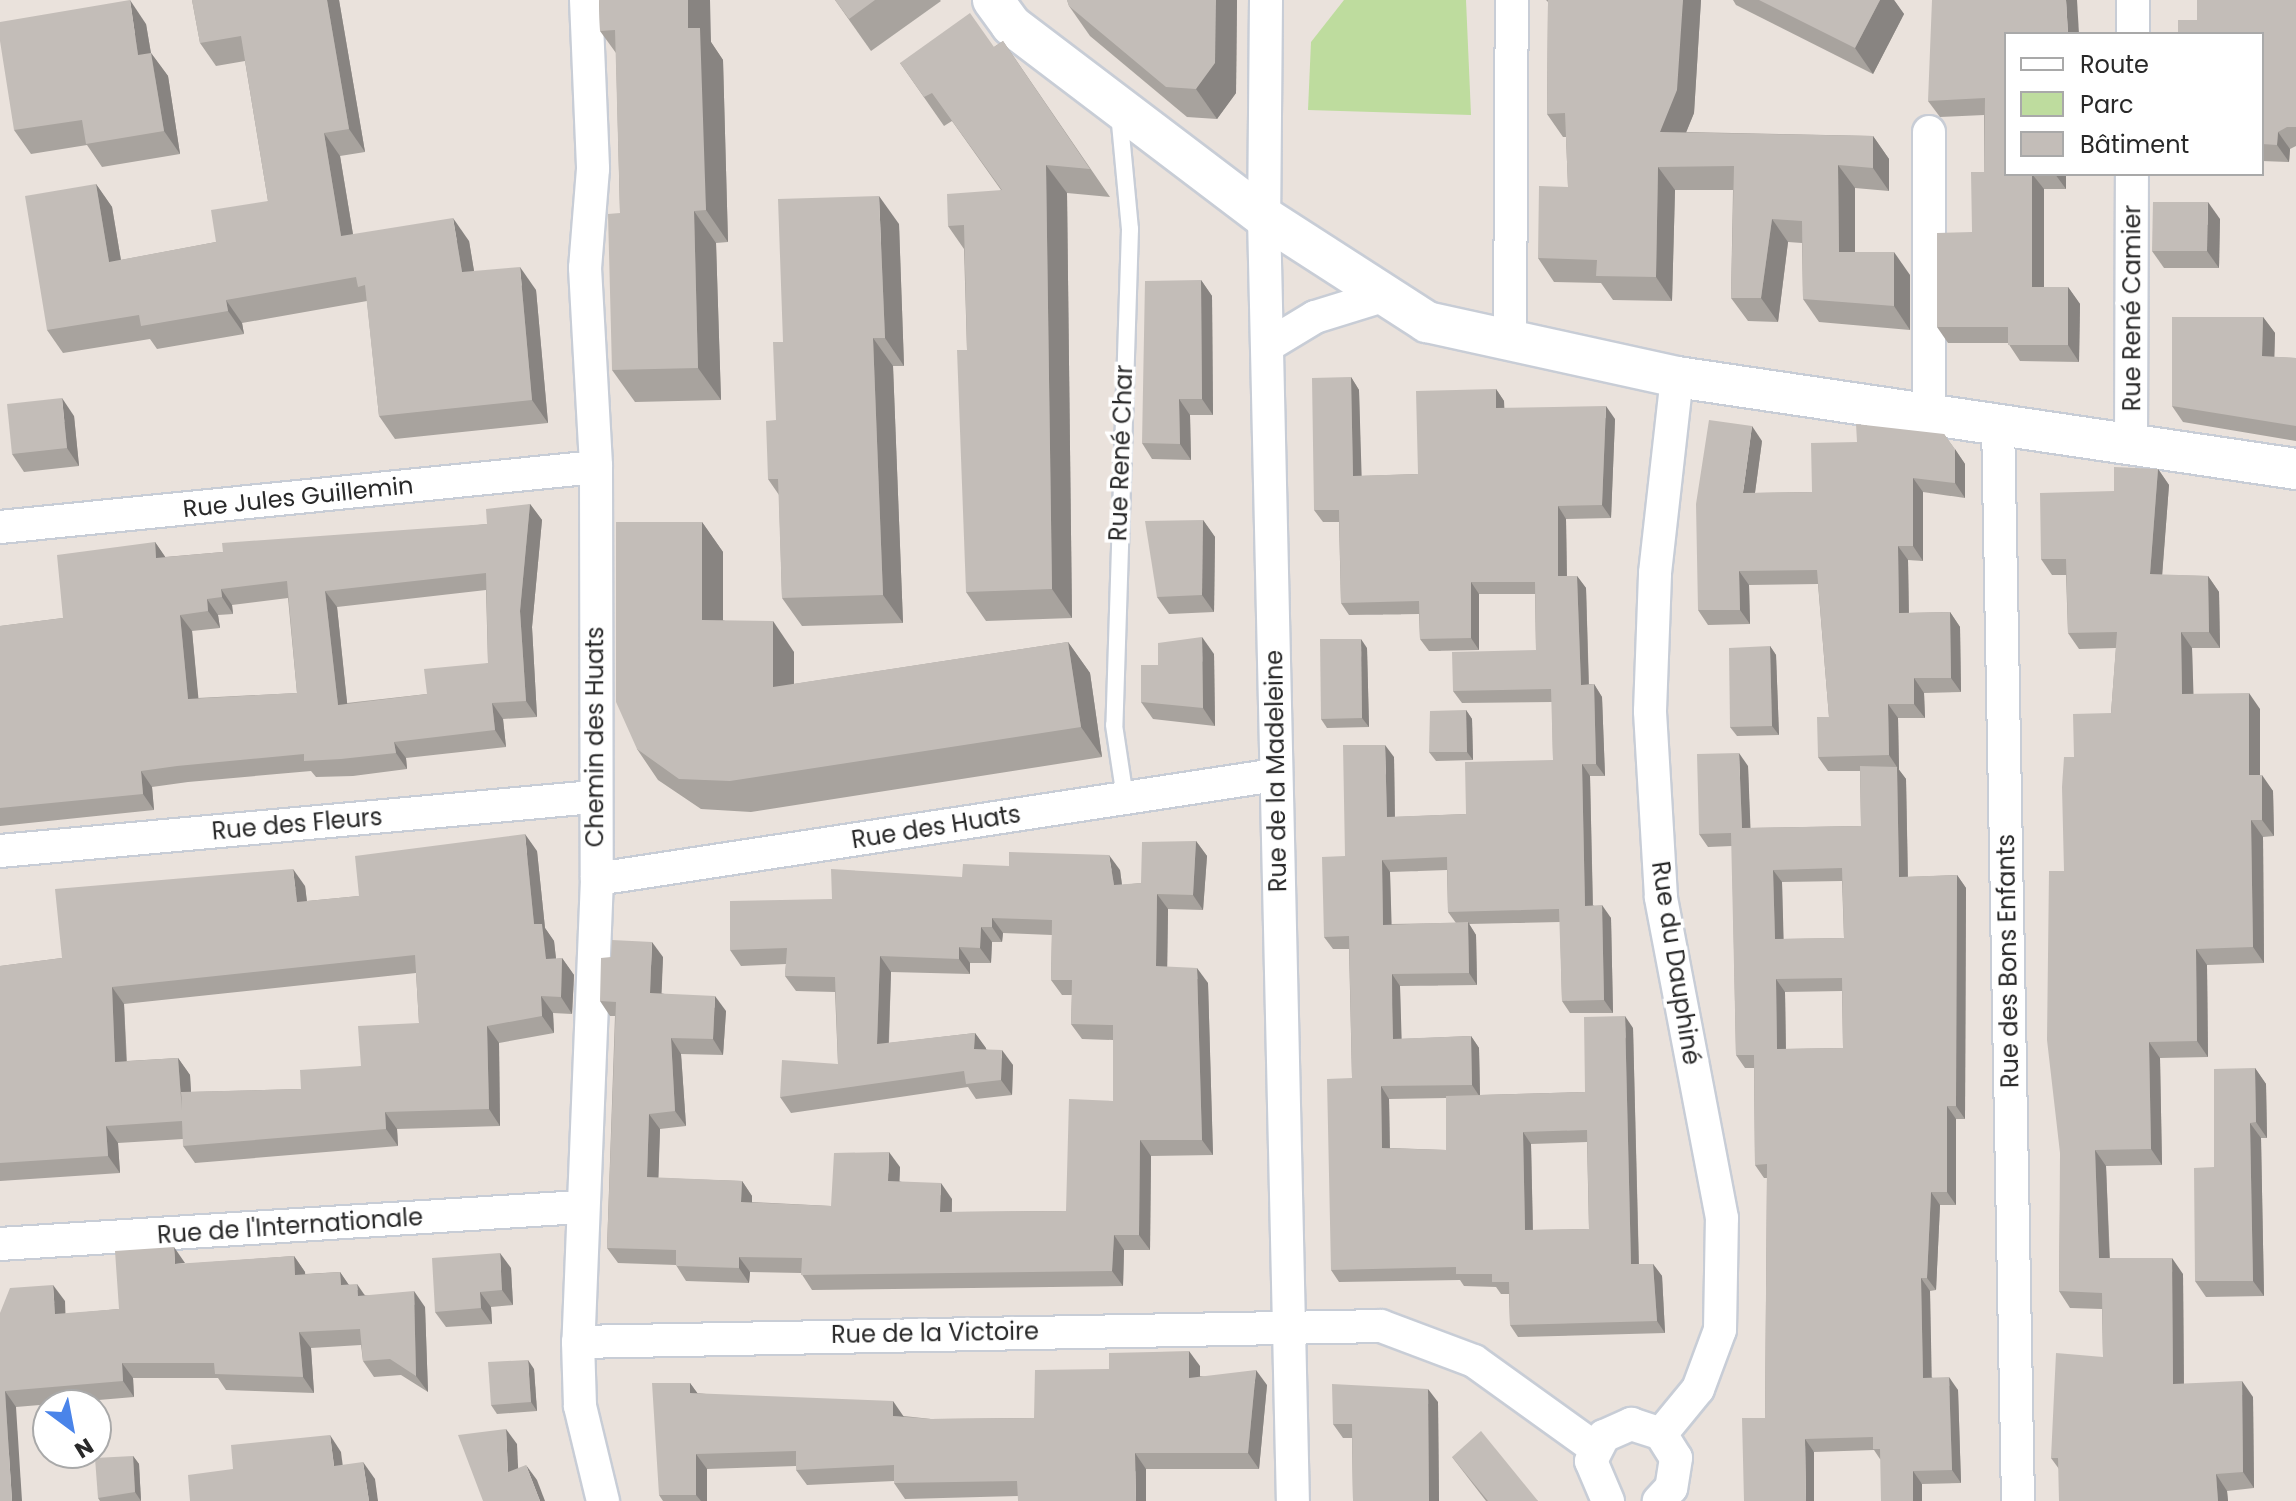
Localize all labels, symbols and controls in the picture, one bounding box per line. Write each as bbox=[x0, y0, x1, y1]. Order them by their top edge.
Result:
legend bbox=[2004, 32, 2264, 176]
text: Route bbox=[2080, 48, 2149, 81]
text: Parc bbox=[2080, 88, 2134, 121]
text: Bâtiment bbox=[2080, 128, 2189, 161]
street label: Rue René Camier bbox=[2118, 205, 2146, 411]
street label: Rue René Char bbox=[1104, 364, 1138, 542]
street label: Rue Jules Guillemin bbox=[181, 471, 415, 523]
street label: Chemin des Huats bbox=[581, 627, 609, 847]
street label: Rue de la Madeleine bbox=[1259, 650, 1293, 892]
street label: Rue des Huats bbox=[849, 799, 1023, 855]
street label: Rue des Fleurs bbox=[211, 802, 383, 846]
street label: Rue des Bons Enfants bbox=[1991, 834, 2025, 1088]
street label: Rue du Dauphiné bbox=[1646, 859, 1706, 1067]
street label: Rue de l'Internationale bbox=[156, 1202, 424, 1250]
street label: Rue de la Victoire bbox=[831, 1317, 1039, 1349]
north arrow bbox=[32, 1389, 112, 1469]
text: N bbox=[69, 1431, 99, 1466]

